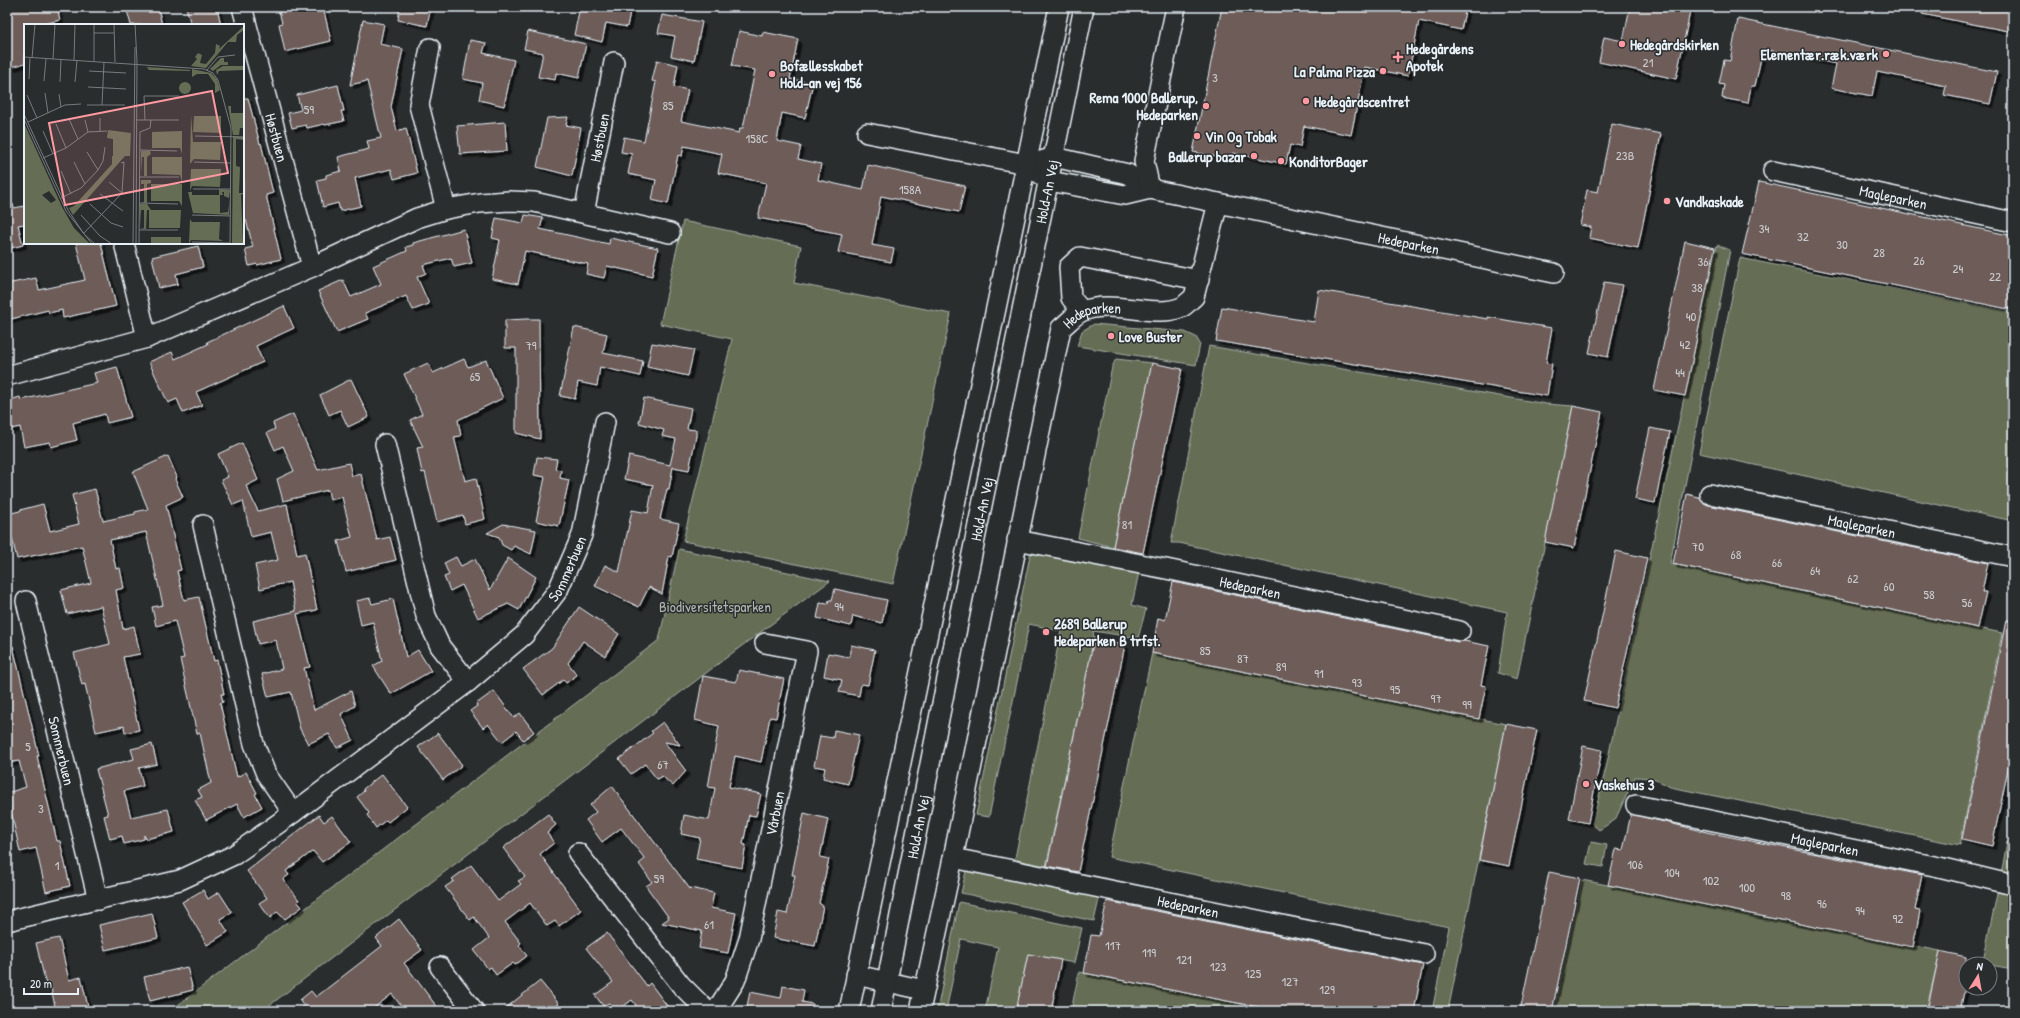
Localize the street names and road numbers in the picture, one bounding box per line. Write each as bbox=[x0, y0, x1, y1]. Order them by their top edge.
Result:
street label: Høstbuen bbox=[261, 111, 294, 164]
street label: Høstbuen bbox=[584, 111, 614, 164]
street label: Hold-An Vej bbox=[1029, 158, 1063, 225]
street label: Magleparken bbox=[1858, 179, 1929, 214]
street label: Hedeparken bbox=[1376, 226, 1442, 259]
street label: Hedeparken bbox=[1058, 296, 1122, 333]
street label: Hold-An Vej bbox=[965, 475, 998, 543]
street label: Magleparken bbox=[1826, 508, 1898, 543]
street label: Sommerbuen bbox=[542, 532, 591, 606]
street label: Hedeparken bbox=[1218, 570, 1283, 603]
street label: Sommerbuen bbox=[44, 714, 81, 787]
street label: Vårbuen bbox=[760, 789, 789, 837]
street label: Hold-An Vej bbox=[901, 793, 934, 860]
street label: Magleparken bbox=[1789, 827, 1861, 861]
street label: Hedeparken bbox=[1156, 889, 1221, 922]

